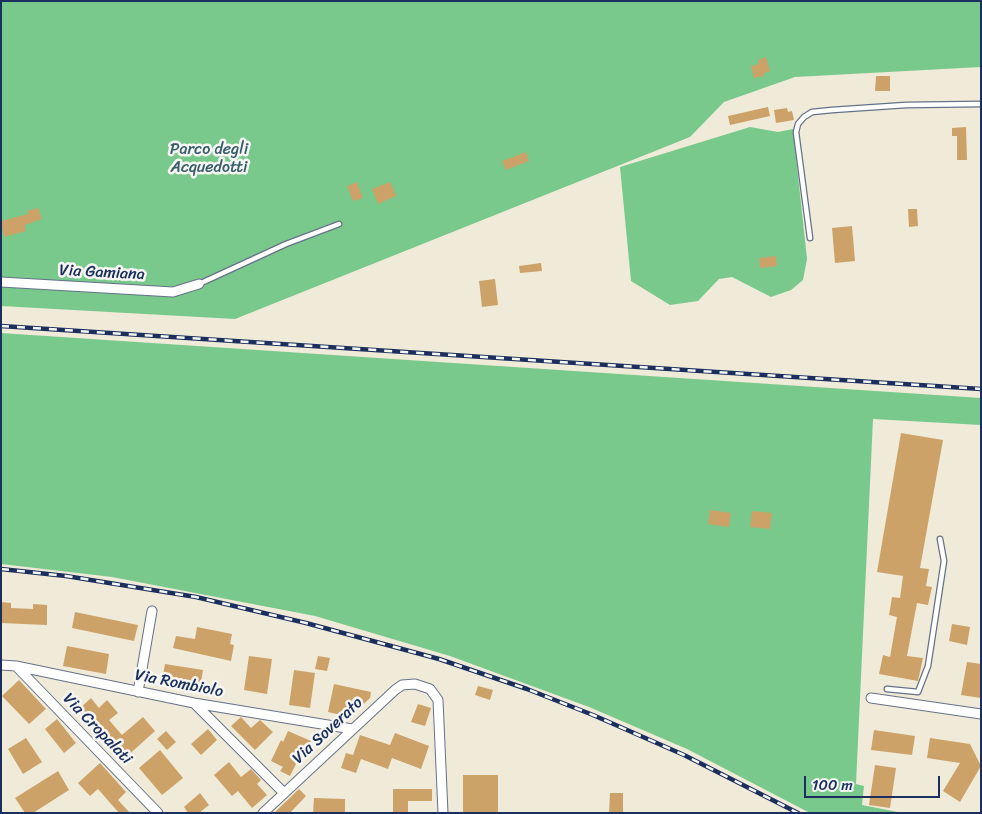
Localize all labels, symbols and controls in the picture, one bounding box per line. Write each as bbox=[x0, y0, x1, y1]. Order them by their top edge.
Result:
park label: Parco degli Acquedotti bbox=[170, 140, 248, 178]
street label: Via Gamiana bbox=[59, 261, 145, 285]
street label: Via Rombiolo bbox=[133, 666, 225, 702]
street label: Via Cropalati bbox=[58, 690, 136, 768]
street label: Via Soverato bbox=[289, 694, 367, 768]
scale bar bbox=[807, 766, 943, 798]
text: 100 m bbox=[812, 772, 853, 798]

